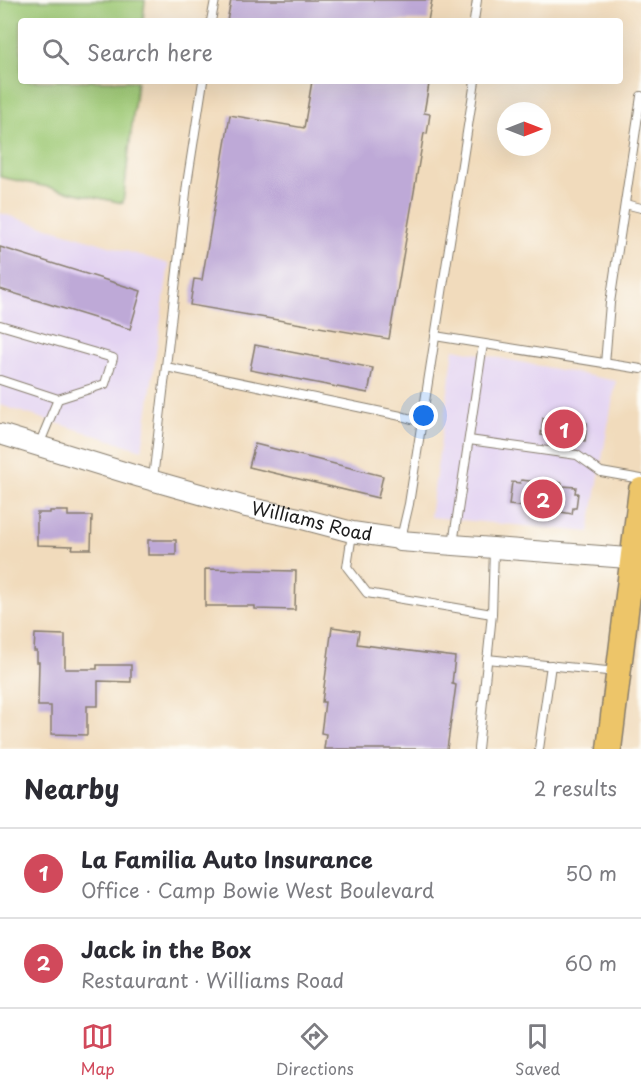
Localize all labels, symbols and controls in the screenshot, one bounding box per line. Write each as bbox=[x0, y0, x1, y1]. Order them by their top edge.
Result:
search box bbox=[18, 18, 623, 84]
icon: search bbox=[39, 35, 72, 68]
text: Search here bbox=[87, 35, 213, 68]
north arrow bbox=[497, 102, 551, 156]
your location bbox=[409, 401, 438, 430]
pin: 1 bbox=[544, 406, 584, 452]
pin: 2 bbox=[524, 476, 562, 522]
street label: Williams Road bbox=[249, 493, 374, 547]
text: Nearby bbox=[24, 769, 119, 808]
text: 2 results bbox=[534, 773, 617, 803]
text: La Familia Auto Insurance bbox=[81, 842, 373, 875]
text: 1 bbox=[39, 858, 48, 888]
text: 50 m bbox=[565, 858, 617, 888]
text: Office · Camp Bowie West Boulevard bbox=[81, 875, 434, 905]
text: Jack in the Box bbox=[81, 932, 251, 965]
text: 2 bbox=[36, 948, 51, 978]
text: 60 m bbox=[565, 948, 617, 978]
text: Restaurant · Williams Road bbox=[81, 965, 344, 995]
tab: Map bbox=[81, 1020, 115, 1080]
tab: Directions bbox=[276, 1020, 354, 1080]
tab: Saved bbox=[515, 1020, 560, 1080]

